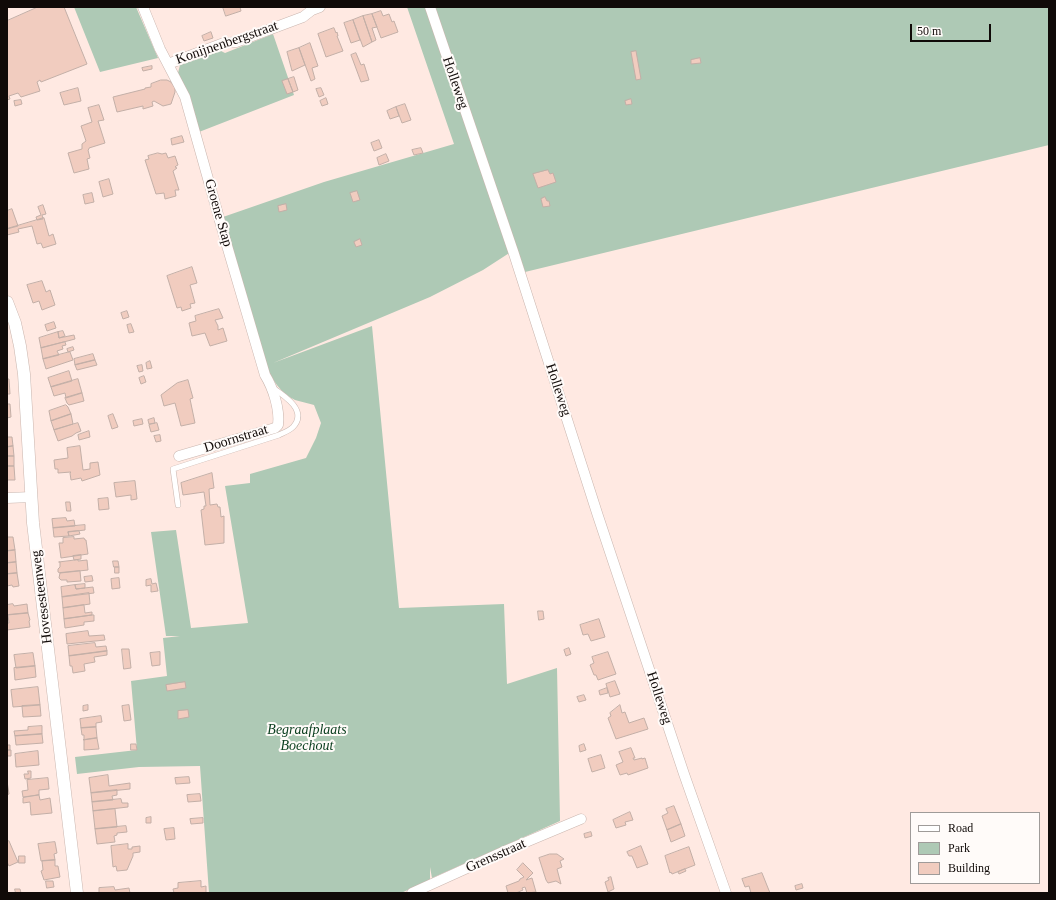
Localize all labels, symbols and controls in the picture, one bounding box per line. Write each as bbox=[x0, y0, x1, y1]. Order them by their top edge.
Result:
scale bar bbox=[912, 16, 993, 42]
street label: Konijnenbergstraat bbox=[174, 18, 280, 68]
text: 50 m bbox=[917, 24, 941, 38]
street label: Holleweg bbox=[438, 55, 472, 111]
street label: Groene Stap bbox=[200, 177, 236, 249]
street label: Holleweg bbox=[542, 362, 574, 418]
street label: Doornstraat bbox=[202, 421, 270, 457]
street label: Hovesesteenweg bbox=[28, 549, 56, 645]
street label: Holleweg bbox=[643, 670, 675, 726]
park label: Begraafplaats Boechout bbox=[267, 722, 347, 754]
legend bbox=[910, 812, 1040, 884]
text: Road bbox=[948, 821, 973, 835]
street label: Grensstraat bbox=[463, 835, 529, 877]
text: Park bbox=[948, 841, 970, 855]
text: Building bbox=[948, 861, 990, 875]

